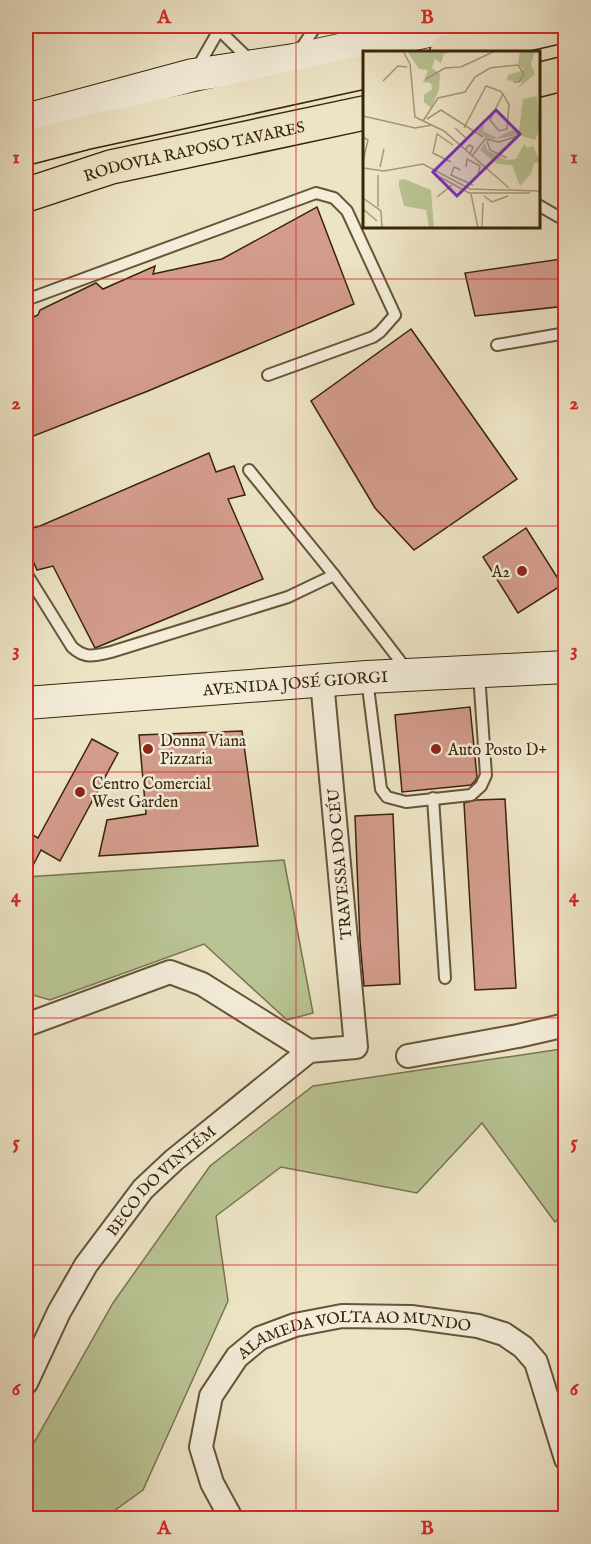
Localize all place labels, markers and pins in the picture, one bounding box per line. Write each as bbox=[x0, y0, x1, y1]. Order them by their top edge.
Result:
place label: A2 bbox=[491, 563, 510, 583]
marker: A2 bbox=[515, 564, 529, 578]
place label: Donna Viana Pizzaria bbox=[160, 732, 246, 770]
place label: Auto Posto D+ bbox=[447, 741, 547, 761]
marker: Donna Viana Pizzaria bbox=[141, 742, 155, 756]
marker: Auto Posto D+ bbox=[429, 742, 443, 756]
place label: Centro Comercial West Garden bbox=[92, 775, 211, 813]
marker: Centro Comercial West Garden bbox=[73, 785, 87, 799]

